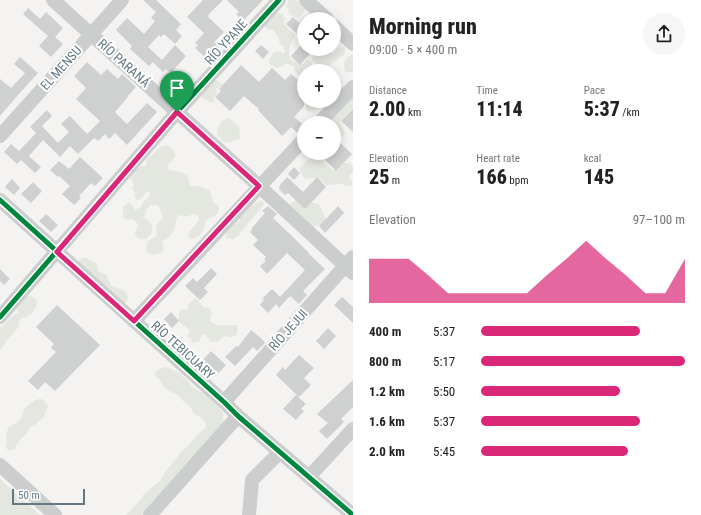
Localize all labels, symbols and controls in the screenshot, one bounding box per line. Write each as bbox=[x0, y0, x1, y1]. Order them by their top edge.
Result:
map controls bbox=[297, 12, 341, 160]
button: locate bbox=[297, 12, 341, 56]
button: share bbox=[643, 13, 685, 55]
text: Morning run bbox=[369, 14, 477, 39]
street label: RÍO YPANE bbox=[202, 16, 250, 68]
street label: RÍO PARANÁ bbox=[95, 36, 153, 91]
text: 09:00 · 5 × 400 m bbox=[369, 42, 457, 57]
street label: EL MENSU bbox=[37, 43, 85, 93]
button: + bbox=[297, 64, 341, 108]
pin bbox=[160, 71, 194, 112]
icon: arrive bbox=[166, 77, 188, 99]
text: Distance bbox=[369, 84, 407, 97]
text: Time bbox=[476, 84, 498, 97]
text: Pace bbox=[584, 84, 605, 97]
text: 2.00 bbox=[369, 97, 405, 121]
text: 11:14 bbox=[476, 97, 523, 121]
text: 5:37 bbox=[584, 97, 620, 121]
text: km bbox=[405, 106, 421, 119]
text: /km bbox=[620, 106, 640, 119]
button: − bbox=[297, 116, 341, 160]
text: Elevation bbox=[369, 152, 409, 165]
text: Heart rate bbox=[476, 152, 520, 165]
text: kcal bbox=[584, 152, 601, 165]
text: 25 bbox=[369, 165, 389, 189]
text: 166 bbox=[476, 165, 507, 189]
text: 145 bbox=[584, 165, 614, 189]
text: m bbox=[389, 174, 400, 187]
text: bpm bbox=[507, 174, 528, 187]
text: Elevation bbox=[369, 212, 416, 227]
text: 97–100 m bbox=[633, 212, 685, 227]
street label: RÍO JEJUI bbox=[266, 306, 310, 354]
street label: RÍO TEBICUARY bbox=[148, 318, 218, 382]
text: 400 m bbox=[369, 324, 401, 339]
text: 5:37 bbox=[433, 324, 455, 339]
text: 800 m bbox=[369, 354, 401, 369]
text: 5:17 bbox=[433, 354, 455, 369]
text: 1.2 km bbox=[369, 384, 405, 399]
text: 5:50 bbox=[433, 384, 455, 399]
text: 1.6 km bbox=[369, 414, 405, 429]
text: 5:37 bbox=[433, 414, 455, 429]
text: 2.0 km bbox=[369, 444, 405, 459]
text: 5:45 bbox=[433, 444, 455, 459]
scale bar bbox=[12, 487, 85, 506]
text: 50 m bbox=[18, 489, 40, 502]

